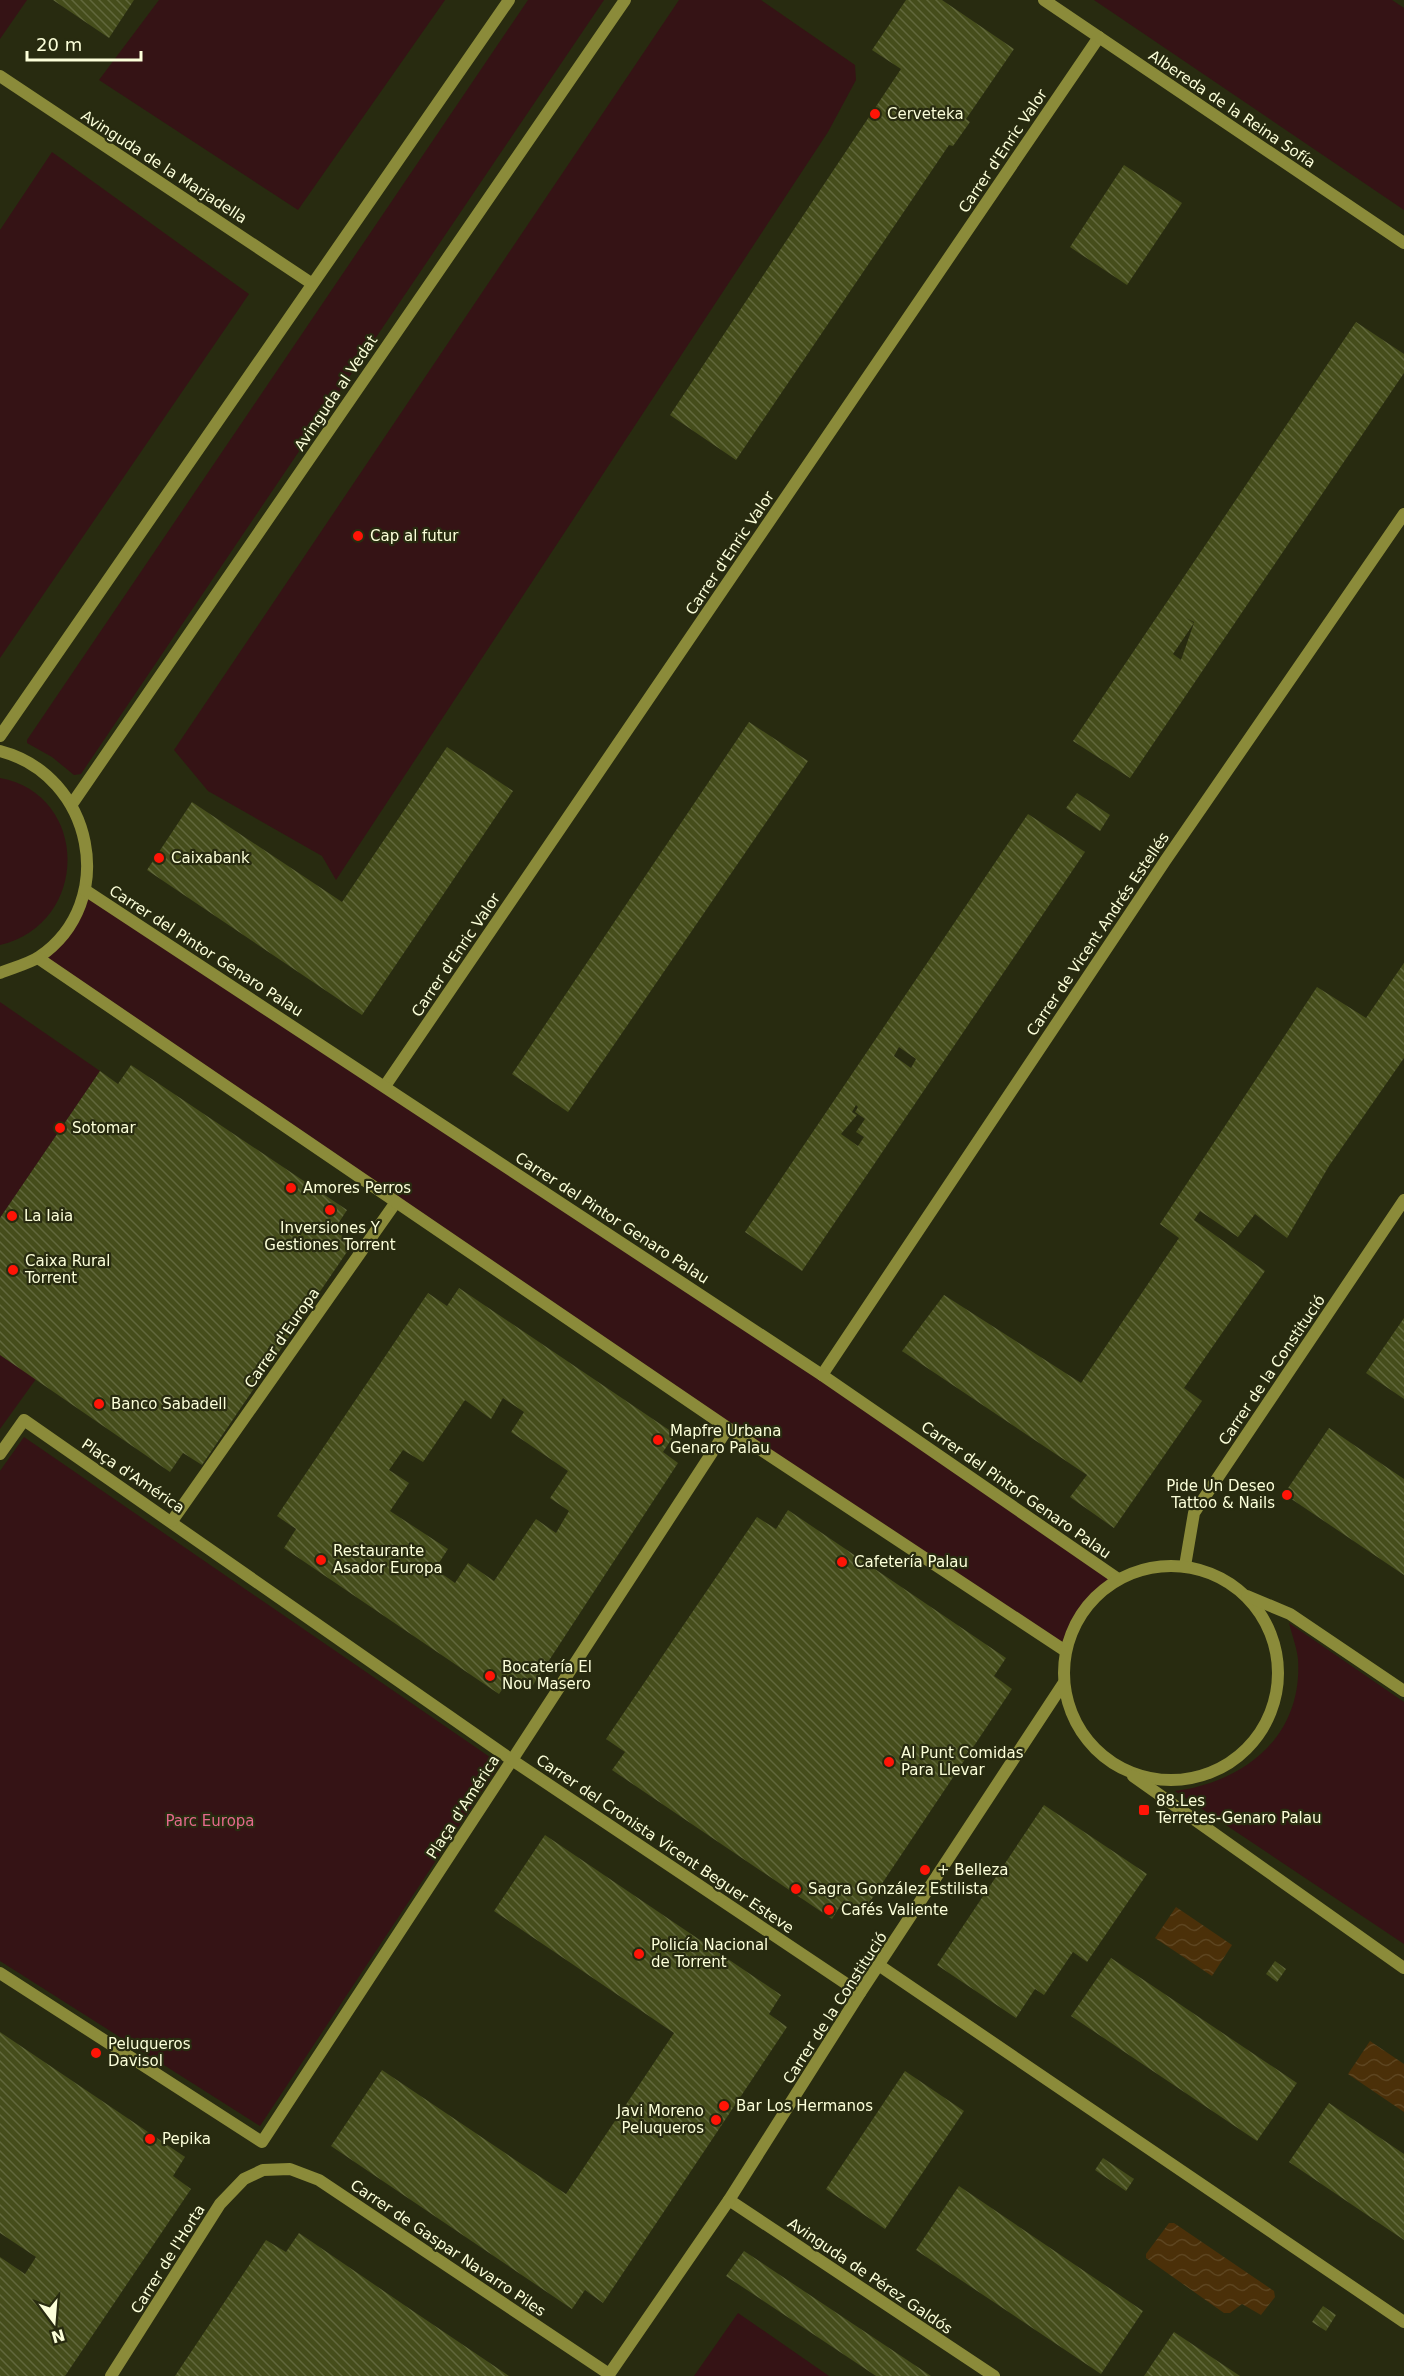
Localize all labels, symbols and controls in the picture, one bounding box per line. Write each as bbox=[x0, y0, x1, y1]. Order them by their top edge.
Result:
scale bar bbox=[27, 24, 141, 62]
text: 20 m bbox=[36, 34, 82, 55]
street label: Albereda de la Reina Sofía bbox=[1145, 46, 1319, 172]
street label: Carrer d'Enric Valor bbox=[955, 85, 1052, 216]
place label: Cerveteka bbox=[887, 105, 964, 123]
street label: Avinguda de la Marjadella bbox=[78, 107, 250, 227]
marker: Cerveteka bbox=[868, 107, 882, 121]
street label: Avinguda al Vedat bbox=[291, 332, 381, 454]
street label: Carrer d'Enric Valor bbox=[682, 487, 779, 618]
place label: Cap al futur bbox=[370, 527, 459, 545]
marker: Cap al futur bbox=[351, 529, 365, 543]
street label: Carrer de Vicent Andrés Estellés bbox=[1023, 829, 1173, 1039]
place label: Caixabank bbox=[171, 849, 250, 867]
marker: Caixabank bbox=[152, 851, 166, 865]
street label: Carrer del Pintor Genaro Palau bbox=[106, 882, 306, 1020]
street label: Carrer d'Enric Valor bbox=[408, 889, 505, 1020]
place label: Sotomar bbox=[72, 1119, 137, 1137]
marker: Sotomar bbox=[53, 1121, 67, 1135]
street label: Carrer del Pintor Genaro Palau bbox=[512, 1149, 712, 1287]
place label: Amores Perros bbox=[303, 1179, 411, 1197]
marker: Amores Perros bbox=[284, 1181, 298, 1195]
marker: Inversiones Y Gestiones Torrent bbox=[323, 1203, 337, 1217]
place label: La Iaia bbox=[24, 1207, 73, 1225]
marker: La Iaia bbox=[5, 1209, 19, 1223]
place label: Inversiones Y Gestiones Torrent bbox=[264, 1219, 396, 1254]
place label: Caixa Rural Torrent bbox=[24, 1252, 110, 1287]
marker: Caixa Rural Torrent bbox=[6, 1263, 20, 1277]
street label: Carrer d'Europa bbox=[241, 1285, 323, 1391]
street label: Carrer de la Constitució bbox=[1215, 1292, 1329, 1448]
place label: Banco Sabadell bbox=[111, 1395, 227, 1413]
marker: Banco Sabadell bbox=[92, 1397, 106, 1411]
street label: Carrer del Pintor Genaro Palau bbox=[918, 1417, 1114, 1563]
place label: Mapfre Urbana Genaro Palau bbox=[670, 1422, 781, 1457]
marker: Mapfre Urbana Genaro Palau bbox=[651, 1433, 665, 1447]
street label: Plaça d'América bbox=[78, 1435, 188, 1517]
place label: Pide Un Deseo Tattoo & Nails bbox=[1166, 1477, 1275, 1512]
marker: Pide Un Deseo Tattoo & Nails bbox=[1280, 1488, 1294, 1502]
place label: Restaurante Asador Europa bbox=[333, 1542, 443, 1577]
marker: Restaurante Asador Europa bbox=[314, 1553, 328, 1567]
place label: Cafetería Palau bbox=[854, 1553, 968, 1571]
marker: Cafetería Palau bbox=[835, 1555, 849, 1569]
place label: Bocatería El Nou Masero bbox=[502, 1658, 592, 1693]
marker: Bocatería El Nou Masero bbox=[483, 1669, 497, 1683]
place label: Al Punt Comidas Para Llevar bbox=[901, 1744, 1024, 1779]
street label: Carrer del Cronista Vicent Beguer Esteve bbox=[533, 1751, 797, 1937]
street label: Plaça d'América bbox=[423, 1752, 503, 1862]
marker: Al Punt Comidas Para Llevar bbox=[882, 1755, 896, 1769]
place label: 88.Les Terretes-Genaro Palau bbox=[1155, 1792, 1321, 1827]
marker: 88.Les Terretes-Genaro Palau bbox=[1137, 1803, 1151, 1817]
park label: Parc Europa bbox=[165, 1812, 255, 1830]
place label: + Belleza bbox=[937, 1861, 1008, 1879]
marker: + Belleza bbox=[918, 1863, 932, 1877]
place label: Sagra González Estilista bbox=[808, 1880, 988, 1898]
marker: Sagra González Estilista bbox=[789, 1882, 803, 1896]
place label: Cafés Valiente bbox=[841, 1901, 948, 1919]
marker: Cafés Valiente bbox=[822, 1903, 836, 1917]
street label: Carrer de la Constitució bbox=[779, 1929, 891, 2087]
place label: Policía Nacional de Torrent bbox=[651, 1936, 768, 1971]
marker: Policía Nacional de Torrent bbox=[632, 1947, 646, 1961]
place label: Peluqueros Davisol bbox=[108, 2035, 191, 2070]
marker: Peluqueros Davisol bbox=[89, 2046, 103, 2060]
place label: Bar Los Hermanos bbox=[736, 2097, 873, 2115]
marker: Bar Los Hermanos bbox=[717, 2099, 731, 2113]
place label: Javi Moreno Peluqueros bbox=[616, 2102, 704, 2137]
marker: Javi Moreno Peluqueros bbox=[709, 2113, 723, 2127]
place label: Pepika bbox=[162, 2130, 211, 2148]
marker: Pepika bbox=[143, 2132, 157, 2146]
street label: Carrer de Gaspar Navarro Piles bbox=[347, 2176, 549, 2320]
street label: Carrer de l'Horta bbox=[127, 2201, 209, 2317]
street label: Avinguda de Pérez Galdós bbox=[784, 2214, 956, 2338]
north arrow bbox=[24, 2292, 84, 2352]
text: N bbox=[49, 2325, 67, 2347]

